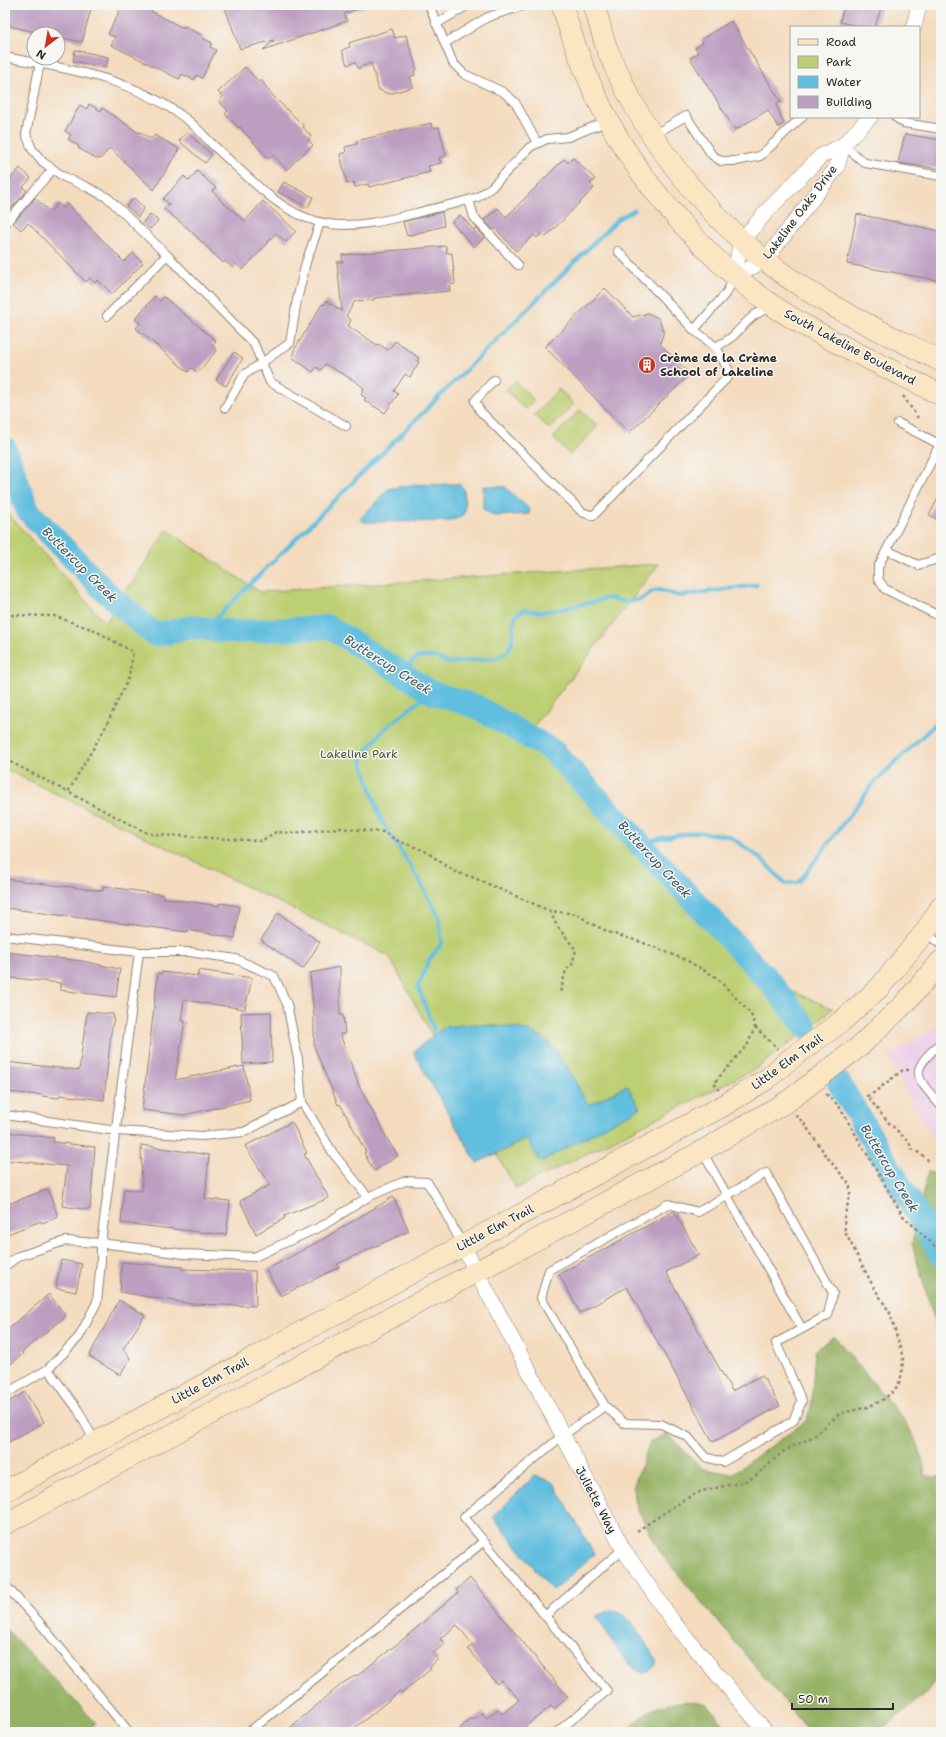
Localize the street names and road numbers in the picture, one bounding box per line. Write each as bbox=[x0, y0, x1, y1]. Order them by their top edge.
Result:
street label: Lakeline Oaks Drive bbox=[759, 161, 841, 262]
street label: South Lakeline Boulevard bbox=[781, 305, 919, 389]
street label: Little Elm Trail bbox=[748, 1030, 826, 1093]
street label: Little Elm Trail bbox=[454, 1201, 537, 1255]
street label: Little Elm Trail bbox=[169, 1354, 252, 1408]
street label: Juliette Way bbox=[572, 1464, 620, 1536]

